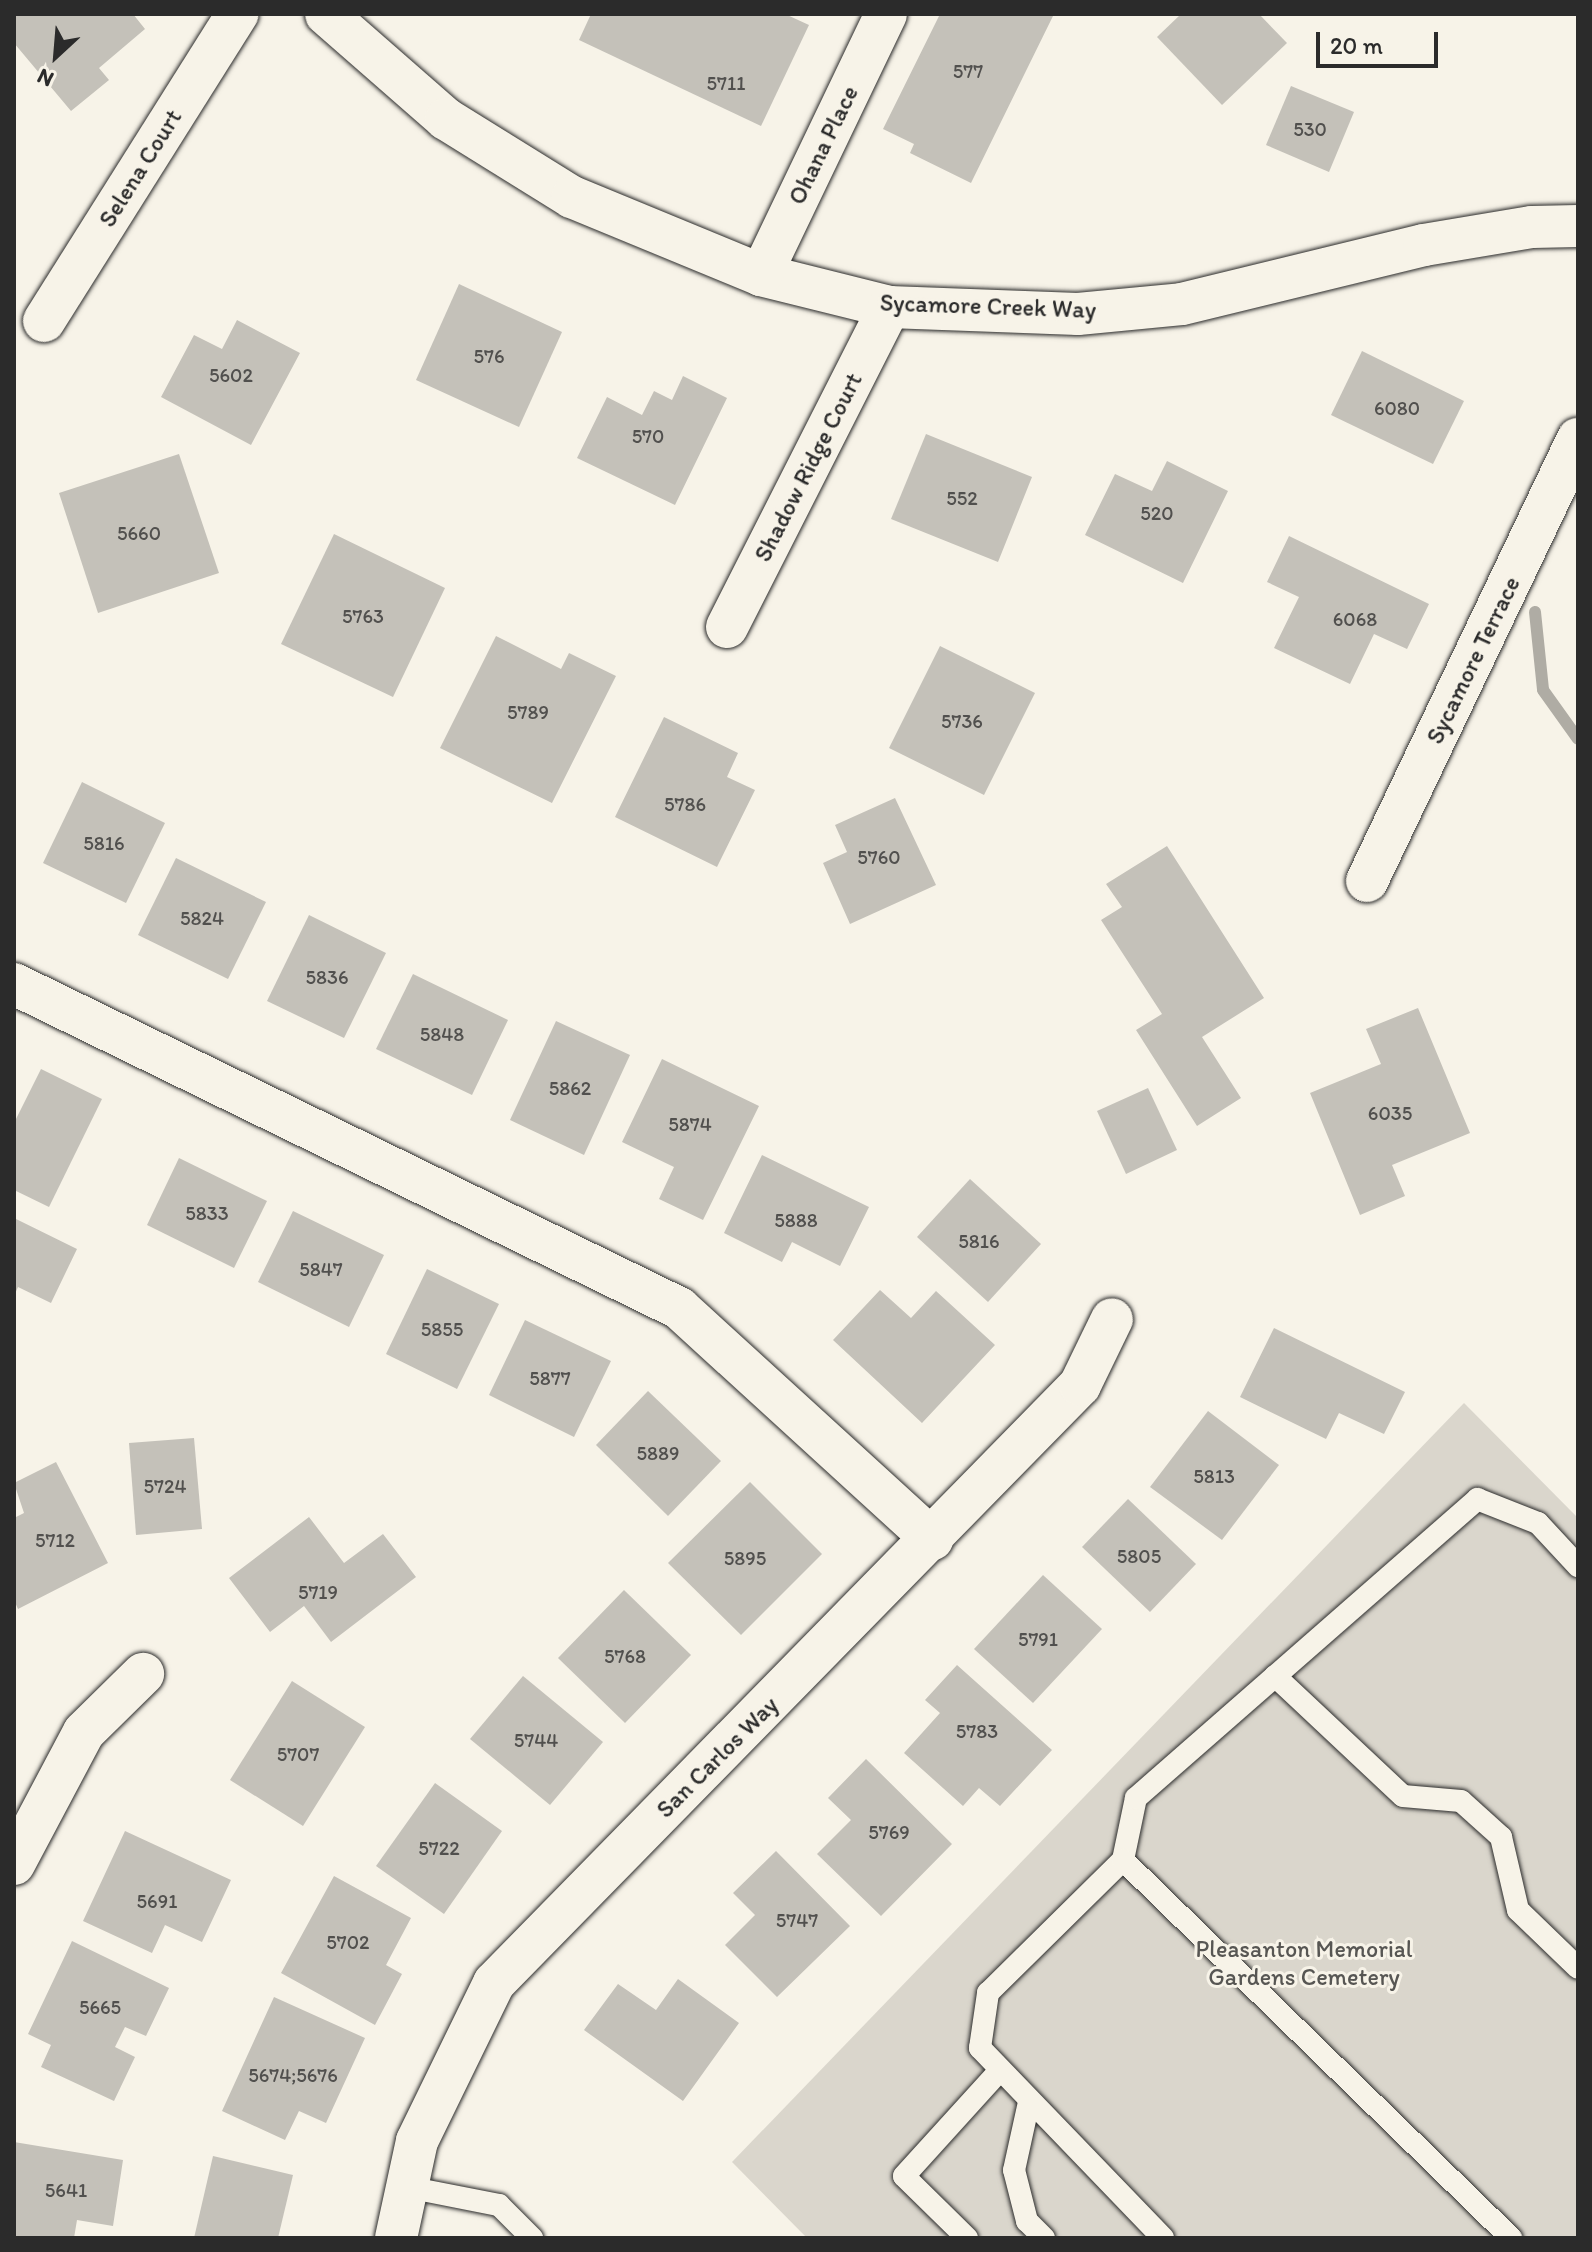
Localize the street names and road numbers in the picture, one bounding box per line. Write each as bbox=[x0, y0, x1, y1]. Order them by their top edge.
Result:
street label: Ohana Place bbox=[782, 81, 864, 209]
street label: Selena Court bbox=[93, 104, 187, 232]
street label: Sycamore Creek Way bbox=[880, 288, 1096, 324]
street label: Shadow Ridge Court bbox=[748, 368, 868, 566]
street label: Sycamore Terrace bbox=[1420, 572, 1526, 748]
street label: San Carlos Way bbox=[650, 1690, 784, 1824]

